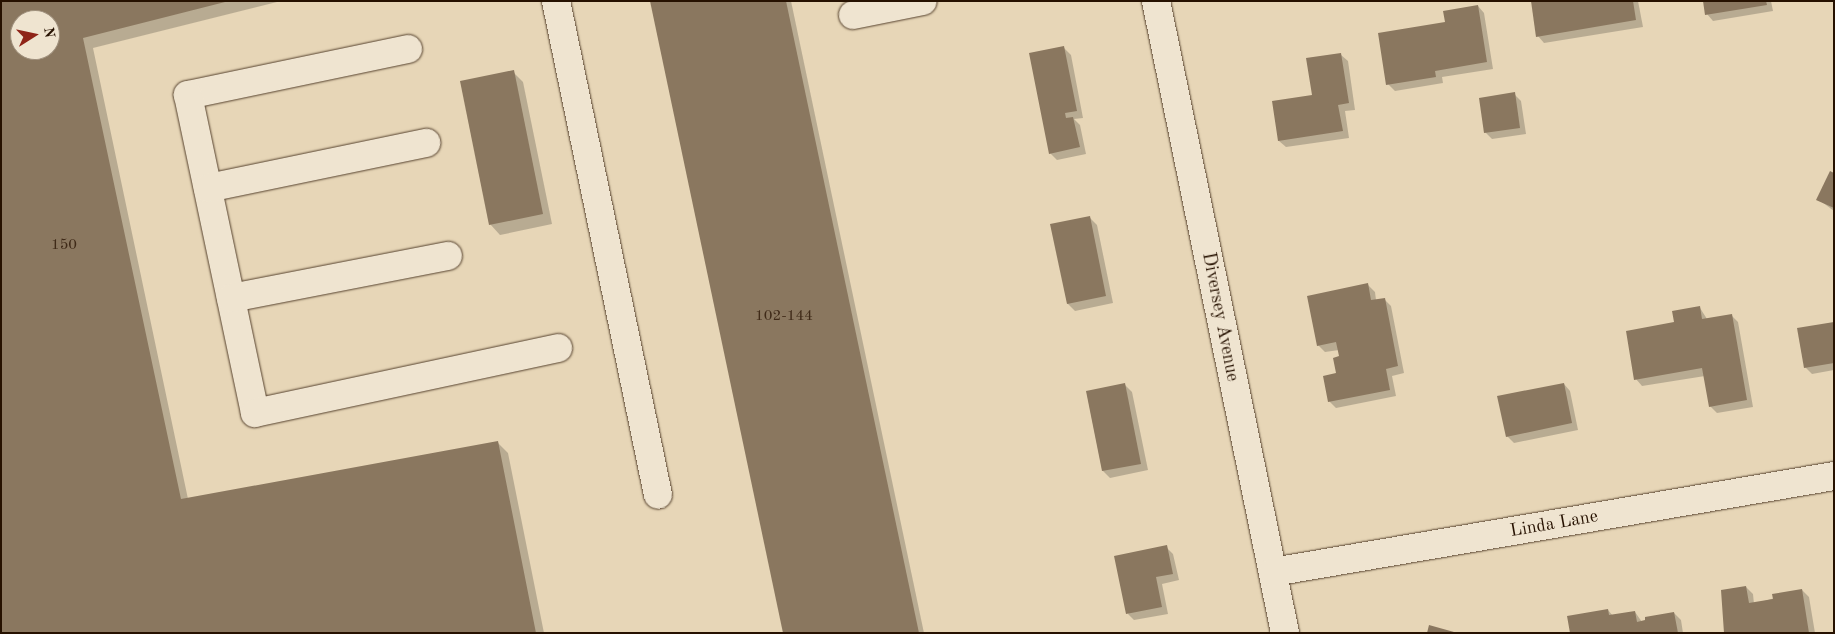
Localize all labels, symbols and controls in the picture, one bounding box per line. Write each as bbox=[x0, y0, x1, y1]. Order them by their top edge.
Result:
north arrow bbox=[10, 10, 60, 60]
text: N bbox=[41, 26, 57, 39]
house number: 150 bbox=[51, 237, 77, 255]
street label: Diversey Avenue bbox=[1197, 251, 1243, 383]
house number: 102-144 bbox=[755, 308, 813, 326]
street label: Linda Lane bbox=[1508, 506, 1600, 542]

